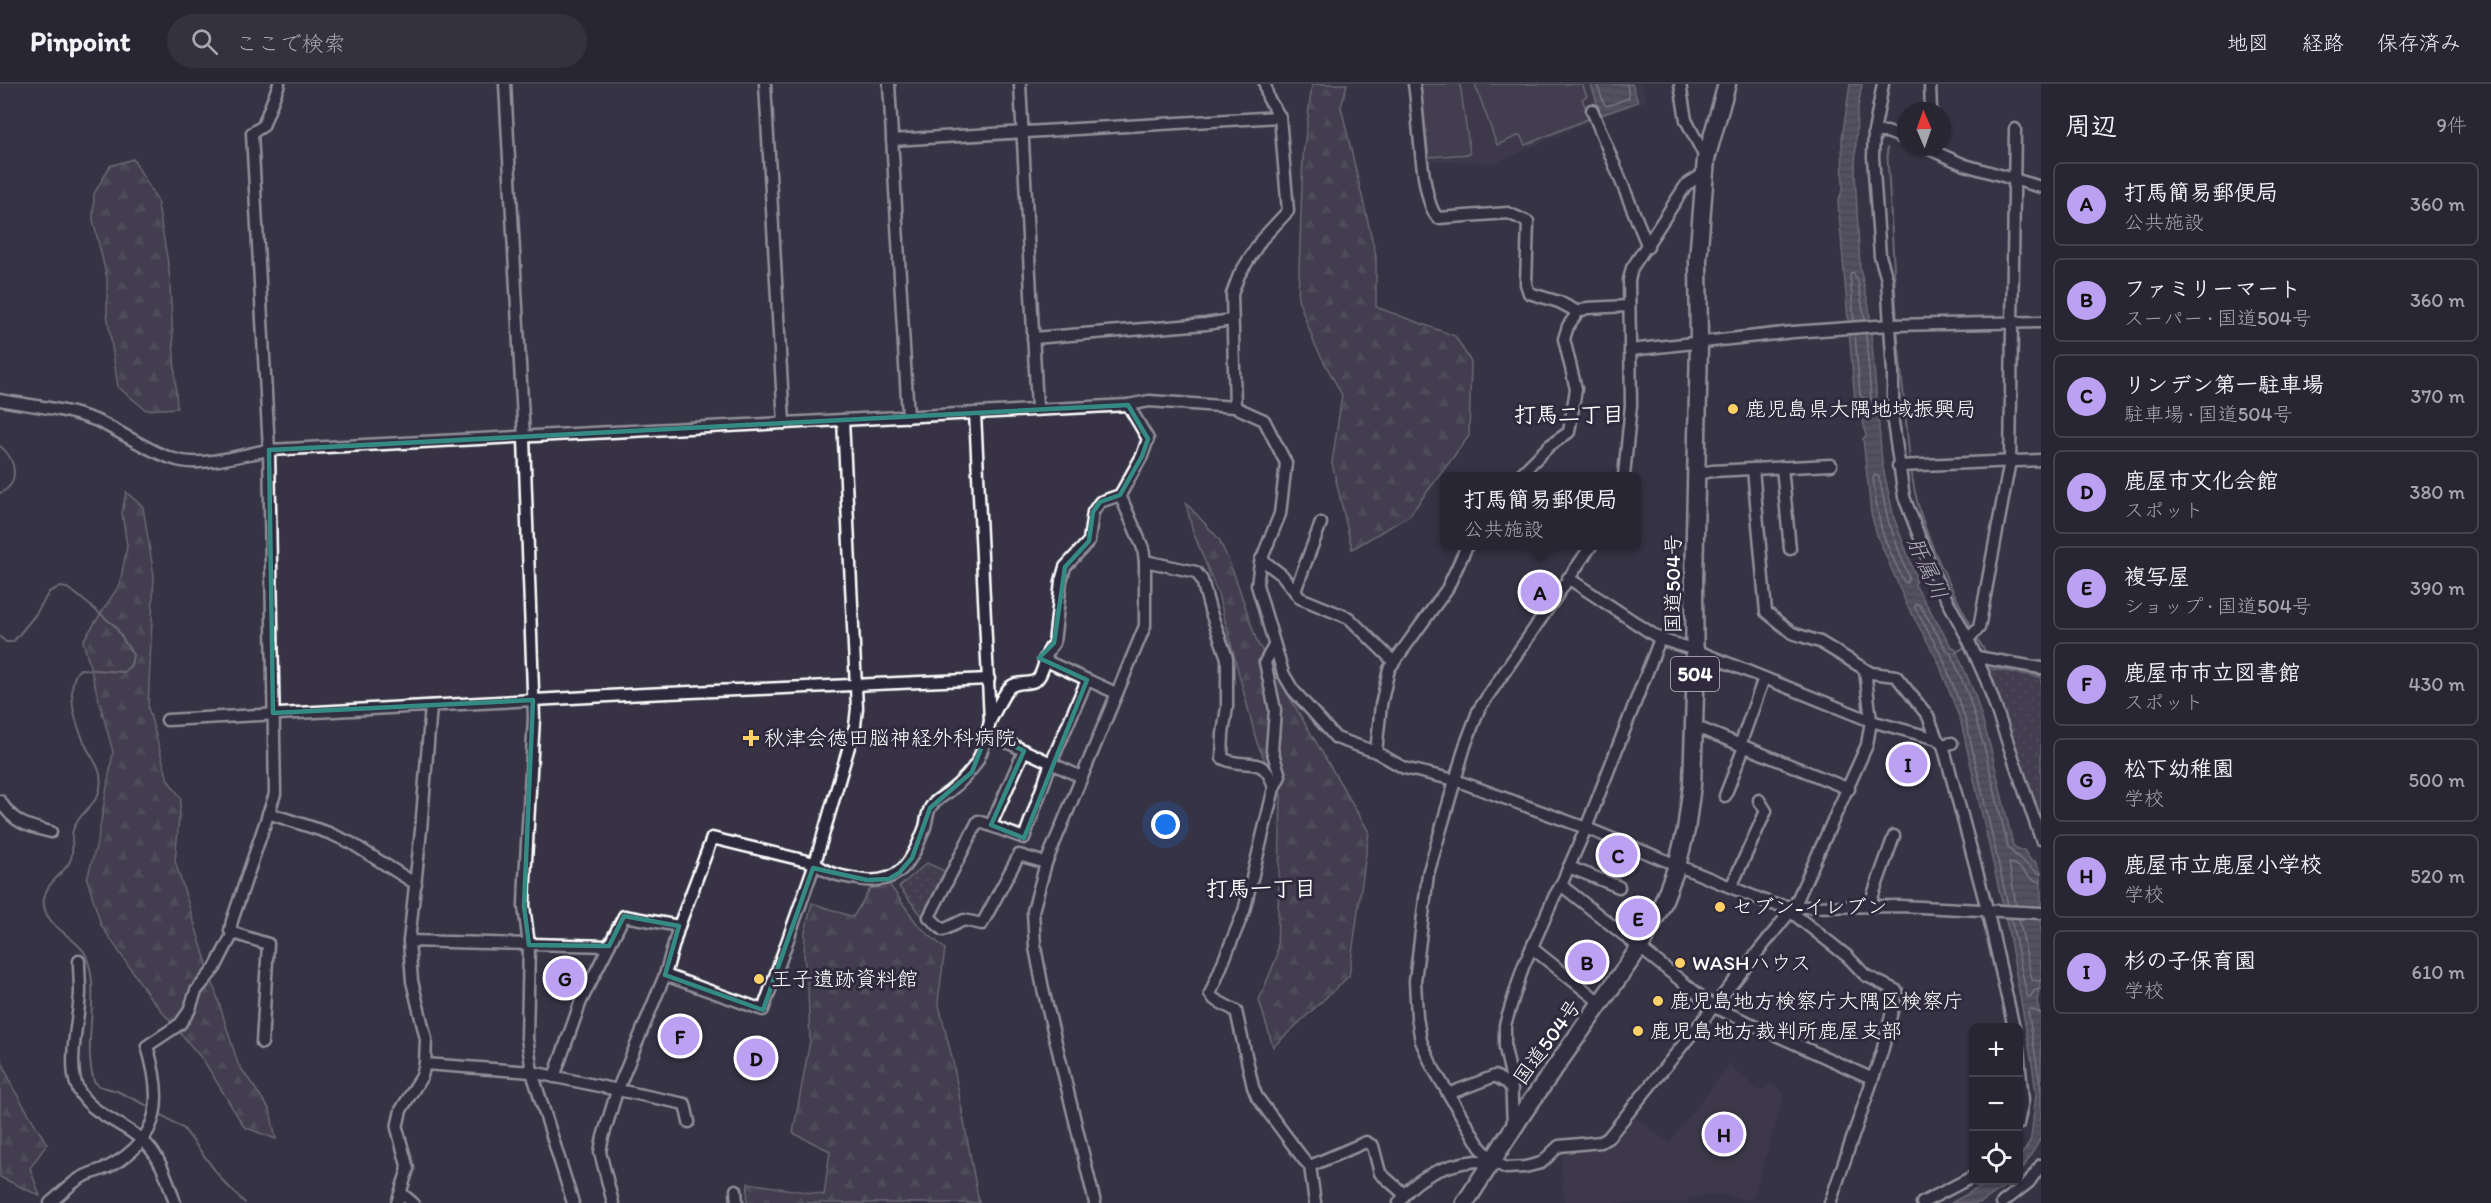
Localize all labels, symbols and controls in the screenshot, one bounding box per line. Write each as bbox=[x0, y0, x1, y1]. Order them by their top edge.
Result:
search box bbox=[167, 14, 587, 68]
text: Pinpoint bbox=[30, 24, 131, 58]
icon: search bbox=[188, 25, 221, 58]
text: ここで検索 bbox=[236, 30, 346, 57]
text: 地図 bbox=[2227, 30, 2269, 55]
text: 経路 bbox=[2302, 30, 2344, 55]
text: 保存済み bbox=[2377, 30, 2461, 55]
north arrow bbox=[1897, 102, 1951, 156]
text: 周辺 bbox=[2065, 110, 2117, 142]
text: 9件 bbox=[2437, 113, 2467, 137]
text: 打馬簡易郵便局 bbox=[2124, 179, 2278, 206]
text: A bbox=[2080, 192, 2093, 216]
text: 360 m bbox=[2410, 192, 2465, 216]
text: 公共施設 bbox=[2124, 210, 2204, 234]
text: ファミリーマート bbox=[2124, 275, 2301, 302]
text: B bbox=[2080, 288, 2093, 312]
text: 360 m bbox=[2410, 288, 2465, 312]
text: スーパー · 国道504号 bbox=[2124, 306, 2312, 330]
text: リンデン第一駐車場 bbox=[2124, 371, 2324, 398]
text: C bbox=[2080, 384, 2093, 408]
text: 370 m bbox=[2411, 384, 2465, 408]
place label: 鹿児島県大隅地域振興局 bbox=[1745, 396, 1976, 421]
district label: 打馬二丁目 bbox=[1514, 401, 1624, 428]
marker: 鹿児島県大隅地域振興局 bbox=[1726, 402, 1740, 416]
text: 駐車場 · 国道504号 bbox=[2124, 402, 2293, 426]
text: 鹿屋市文化会館 bbox=[2124, 467, 2278, 494]
popup bbox=[1440, 472, 1641, 550]
text: D bbox=[2080, 480, 2093, 504]
text: 380 m bbox=[2410, 480, 2465, 504]
text: 打馬簡易郵便局 bbox=[1463, 486, 1618, 513]
text: スポット bbox=[2124, 498, 2204, 522]
text: 公共施設 bbox=[1463, 517, 1543, 541]
water label: 肝属川 bbox=[1902, 533, 1953, 604]
street label: 国道504号 bbox=[1660, 534, 1685, 634]
text: 複写屋 bbox=[2124, 563, 2190, 590]
pin: A bbox=[1520, 570, 1560, 614]
text: E bbox=[2081, 576, 2092, 600]
text: 390 m bbox=[2410, 576, 2465, 600]
text: ショップ · 国道504号 bbox=[2124, 594, 2312, 618]
road number: 504 bbox=[1671, 657, 1719, 691]
text: 鹿屋市市立図書館 bbox=[2124, 659, 2300, 686]
text: F bbox=[2081, 672, 2092, 696]
text: 430 m bbox=[2408, 672, 2465, 696]
text: スポット bbox=[2124, 690, 2204, 714]
place label: 秋津会徳田脳神経外科病院 bbox=[764, 725, 1016, 750]
marker: 秋津会徳田脳神経外科病院 bbox=[742, 729, 760, 747]
pin: I bbox=[1888, 742, 1928, 786]
text: 松下幼稚園 bbox=[2124, 755, 2234, 782]
text: G bbox=[2080, 768, 2093, 792]
text: 500 m bbox=[2409, 768, 2465, 792]
text: 学校 bbox=[2124, 786, 2164, 810]
your location bbox=[1151, 810, 1180, 839]
pin: C bbox=[1598, 832, 1638, 878]
text: 鹿屋市立鹿屋小学校 bbox=[2124, 851, 2322, 878]
text: H bbox=[2080, 864, 2093, 888]
text: 520 m bbox=[2410, 864, 2465, 888]
district label: 打馬一丁目 bbox=[1206, 875, 1316, 902]
text: 学校 bbox=[2124, 882, 2164, 906]
place label: セブン-イレブン bbox=[1732, 894, 1887, 919]
pin: E bbox=[1618, 896, 1658, 940]
marker: セブン-イレブン bbox=[1713, 900, 1727, 914]
pin: B bbox=[1568, 940, 1606, 984]
text: 杉の子保育園 bbox=[2124, 947, 2256, 974]
place label: WASHハウス bbox=[1692, 950, 1811, 975]
pin: G bbox=[546, 956, 584, 1000]
marker: WASHハウス bbox=[1673, 956, 1687, 970]
text: I bbox=[2083, 960, 2090, 984]
text: 610 m bbox=[2412, 960, 2465, 984]
place label: 王子遺跡資料館 bbox=[771, 966, 918, 991]
marker: 王子遺跡資料館 bbox=[752, 972, 766, 986]
text: 学校 bbox=[2124, 978, 2164, 1002]
place label: 鹿児島地方検察庁大隅区検察庁 bbox=[1670, 988, 1964, 1013]
street label: 国道504号 bbox=[1507, 994, 1586, 1089]
marker: 鹿児島地方検察庁大隅区検察庁 bbox=[1651, 994, 1665, 1008]
pin: F bbox=[660, 1014, 700, 1058]
place label: 鹿児島地方裁判所鹿屋支部 bbox=[1650, 1018, 1902, 1043]
map controls bbox=[1969, 1023, 2023, 1185]
button: + bbox=[1969, 1023, 2023, 1077]
marker: 鹿児島地方裁判所鹿屋支部 bbox=[1631, 1024, 1645, 1038]
pin: D bbox=[736, 1036, 776, 1080]
button: − bbox=[1969, 1077, 2023, 1131]
pin: H bbox=[1704, 1112, 1744, 1156]
button: locate bbox=[1969, 1131, 2023, 1185]

